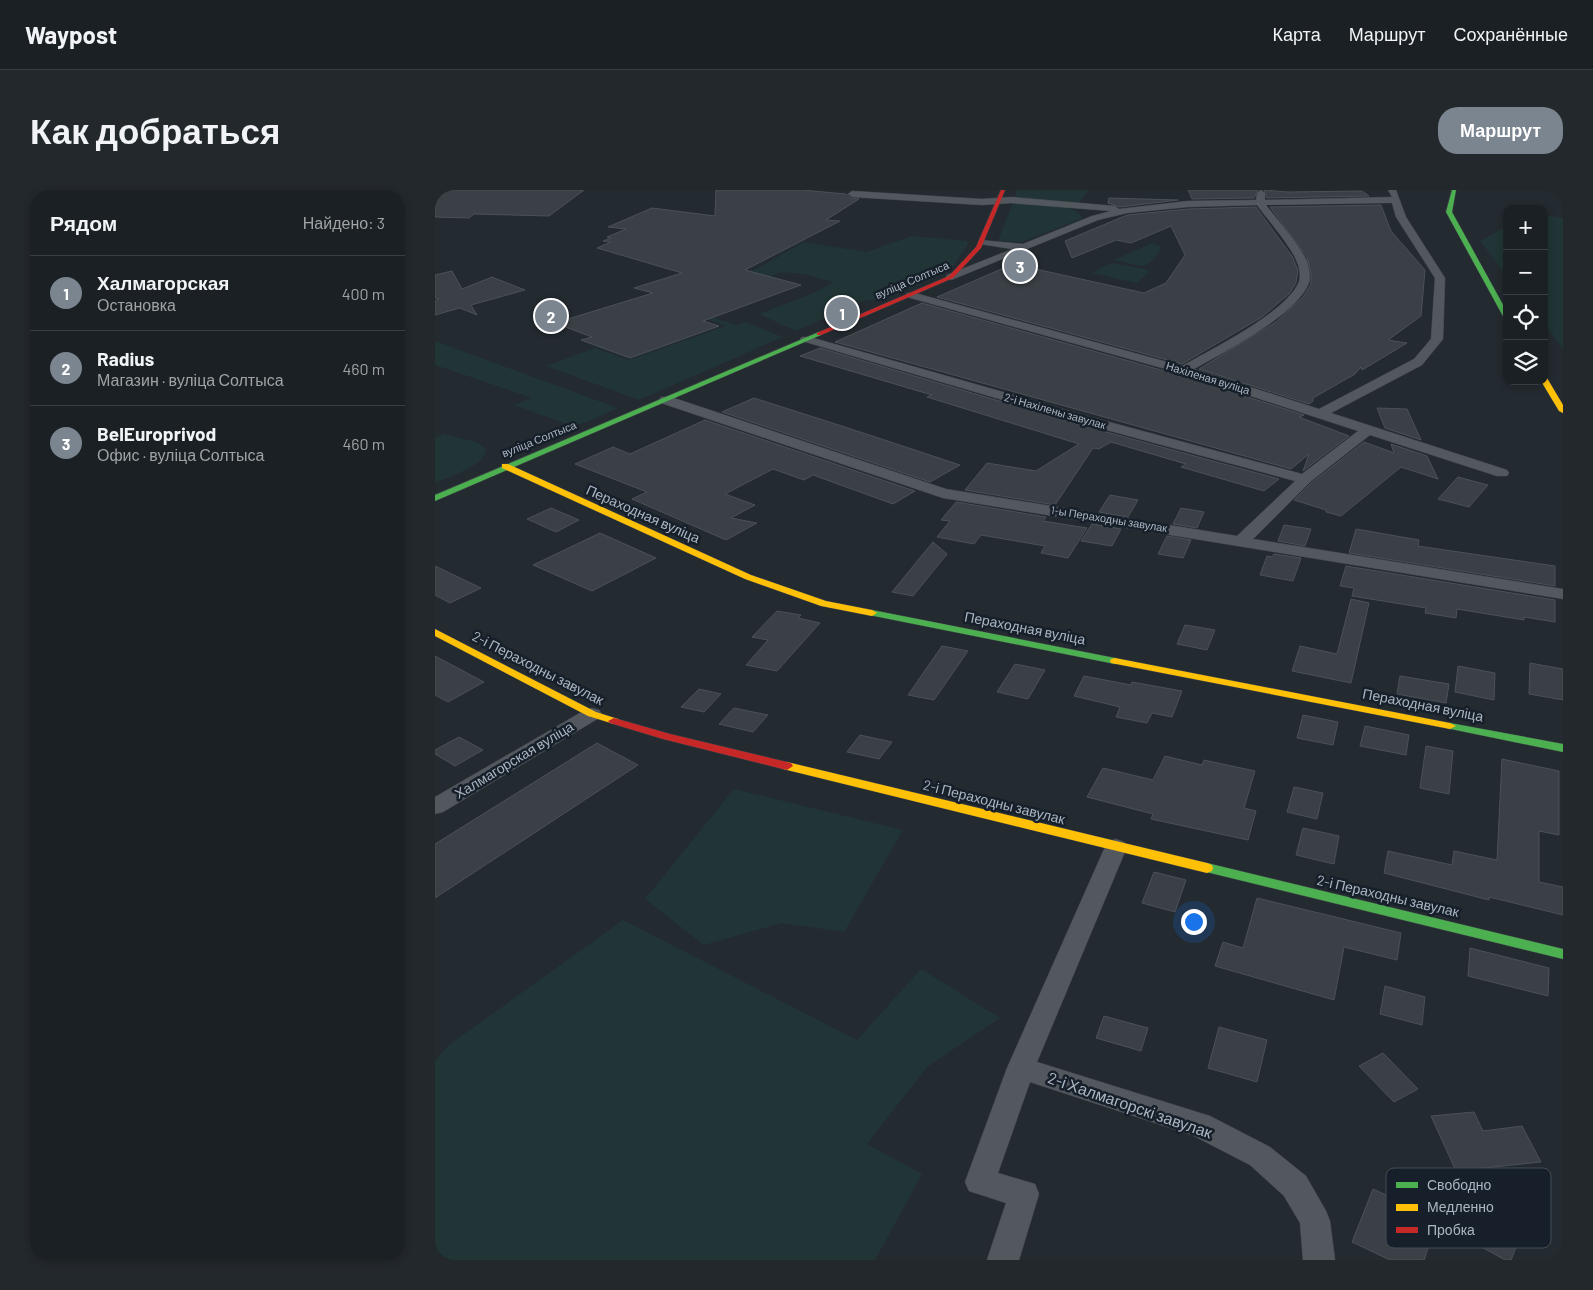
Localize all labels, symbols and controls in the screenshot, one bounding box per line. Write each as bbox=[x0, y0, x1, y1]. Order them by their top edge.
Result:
text: Waypost bbox=[25, 20, 117, 49]
text: Карта bbox=[1273, 23, 1321, 45]
text: Маршрут bbox=[1349, 23, 1425, 45]
text: Сохранённые bbox=[1453, 23, 1568, 45]
button: Маршрут bbox=[1438, 107, 1563, 154]
text: Как добраться bbox=[30, 109, 280, 151]
map controls bbox=[1503, 205, 1548, 385]
button: + bbox=[1503, 205, 1548, 250]
text: Рядом bbox=[50, 210, 117, 235]
text: Найдено: 3 bbox=[303, 213, 385, 232]
pin: 3 bbox=[1004, 247, 1036, 285]
button: − bbox=[1503, 250, 1548, 295]
street label: вуліца Солтыса bbox=[873, 258, 952, 301]
text: Халмагорская bbox=[97, 271, 229, 294]
text: 1 bbox=[63, 284, 69, 303]
text: 400 m bbox=[342, 284, 385, 303]
pin: 1 bbox=[826, 294, 858, 332]
text: Остановка bbox=[97, 295, 176, 314]
button: locate bbox=[1503, 295, 1548, 340]
pin: 2 bbox=[535, 297, 567, 335]
button: layers bbox=[1503, 340, 1548, 385]
text: Radius bbox=[97, 347, 154, 370]
text: 2 bbox=[62, 359, 70, 378]
text: 460 m bbox=[342, 359, 385, 378]
street label: Нахіленая вуліца bbox=[1165, 359, 1253, 397]
text: Магазин · вуліца Солтыса bbox=[97, 370, 284, 389]
street label: 2-і Нахілены завулак bbox=[1003, 390, 1108, 431]
street label: вуліца Солтыса bbox=[500, 417, 579, 459]
text: BelEuroprivod bbox=[97, 422, 216, 445]
text: 3 bbox=[62, 434, 70, 453]
text: 460 m bbox=[342, 434, 385, 453]
text: Офис · вуліца Солтыса bbox=[97, 445, 264, 464]
street label: Пераходная вуліца bbox=[584, 481, 703, 546]
street label: 1-ы Пераходны завулак bbox=[1050, 503, 1168, 534]
street label: Пераходная вуліца bbox=[963, 607, 1087, 648]
street label: 2-і Пераходны завулак bbox=[470, 627, 608, 709]
street label: Пераходная вуліца bbox=[1361, 684, 1485, 725]
street label: Халмагорская вуліца bbox=[451, 717, 576, 802]
street label: 2-і Пераходны завулак bbox=[921, 776, 1068, 828]
street label: 2-і Пераходны завулак bbox=[1315, 871, 1462, 920]
your location bbox=[1181, 909, 1207, 935]
street label: 2-і Халмагорскі завулак bbox=[1045, 1067, 1216, 1142]
legend bbox=[1386, 1168, 1551, 1248]
text: Свободно bbox=[1427, 1176, 1492, 1193]
text: Медленно bbox=[1427, 1198, 1494, 1215]
text: Пробка bbox=[1427, 1221, 1475, 1238]

